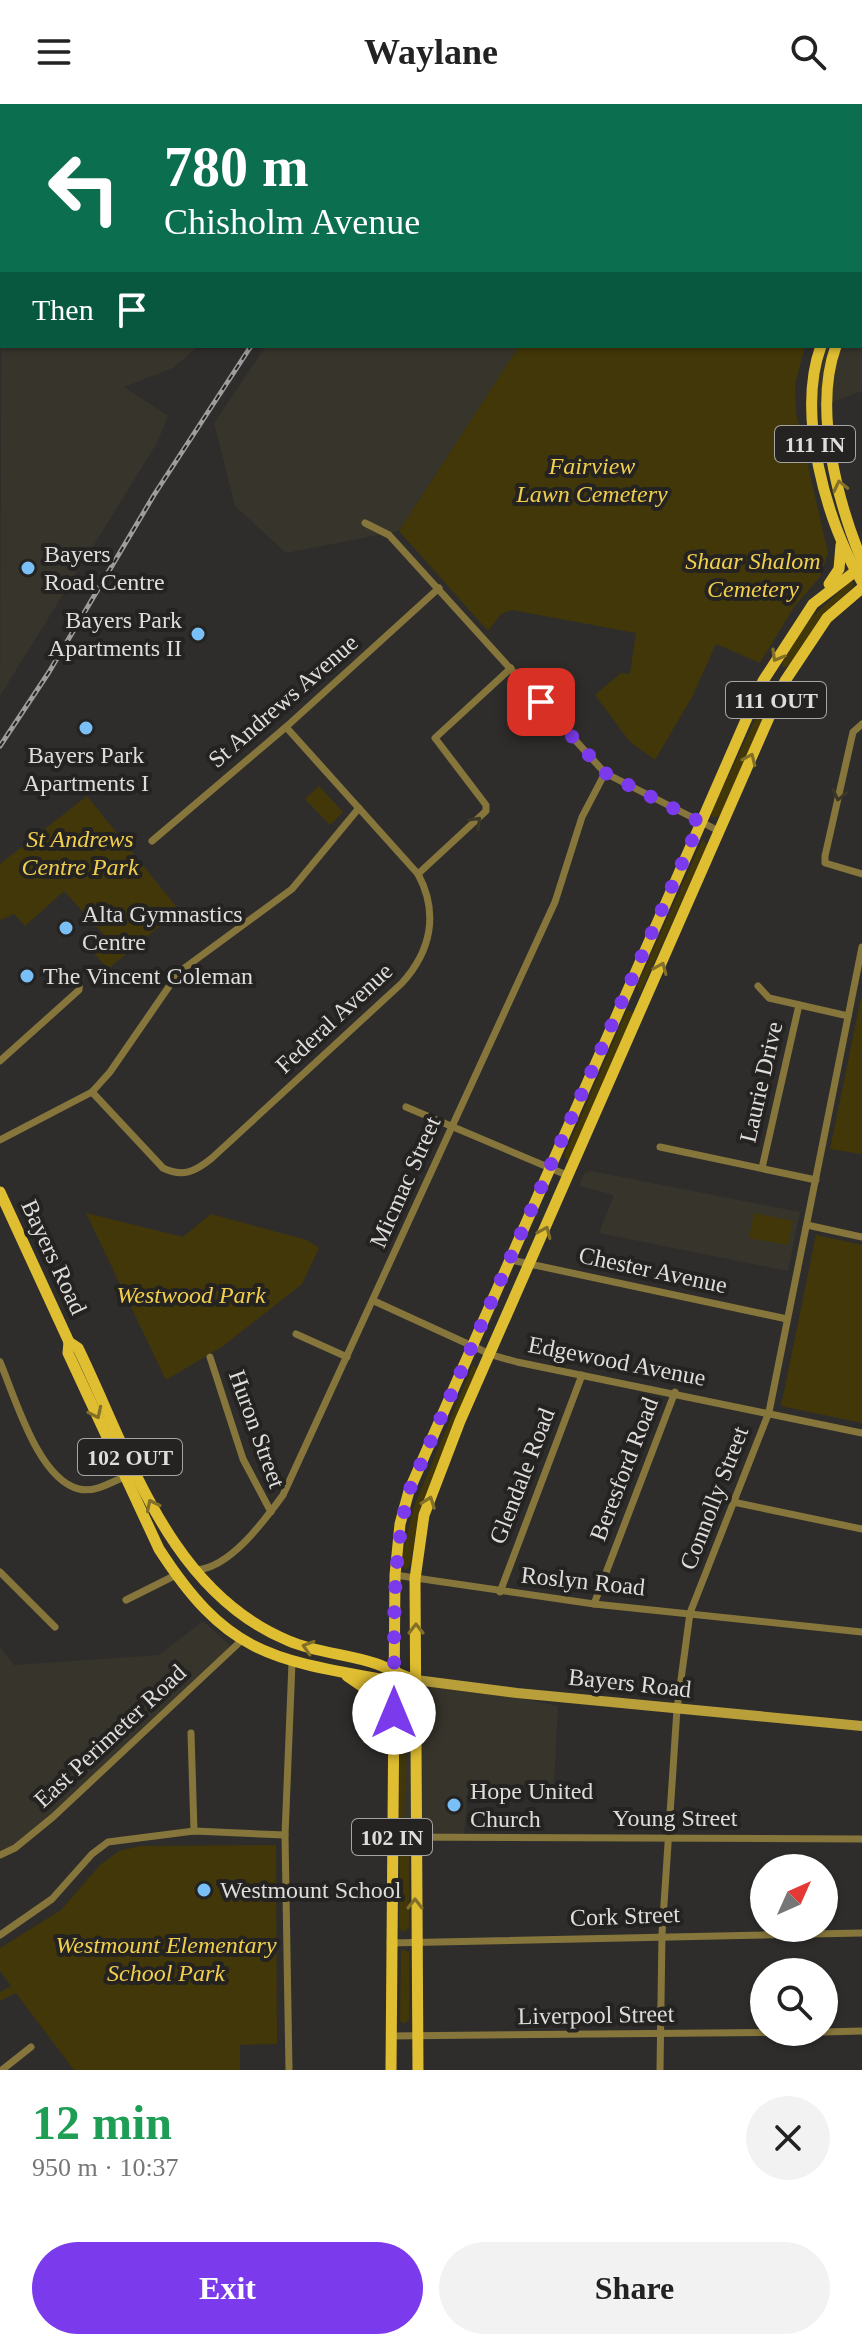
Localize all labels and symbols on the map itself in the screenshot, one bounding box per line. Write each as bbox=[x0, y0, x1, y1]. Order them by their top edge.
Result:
road number: 111 IN bbox=[775, 426, 855, 462]
park label: Fairview Lawn Cemetery bbox=[515, 453, 668, 507]
one-way arrow bbox=[832, 480, 849, 494]
place label: Bayers Road Centre bbox=[44, 541, 165, 595]
park label: Shaar Shalom Cemetery bbox=[685, 548, 821, 602]
marker: Bayers Road Centre bbox=[19, 559, 37, 577]
place label: Bayers Park Apartments II bbox=[48, 607, 182, 661]
marker: Bayers Park Apartments II bbox=[189, 625, 207, 643]
street label: St Andrews Avenue bbox=[203, 629, 363, 773]
one-way arrow bbox=[771, 647, 787, 662]
pin bbox=[507, 668, 575, 736]
road number: 111 OUT bbox=[726, 682, 826, 718]
marker: Bayers Park Apartments I bbox=[77, 719, 95, 737]
place label: Bayers Park Apartments I bbox=[23, 742, 149, 796]
one-way arrow bbox=[741, 753, 757, 768]
one-way arrow bbox=[831, 788, 848, 801]
one-way arrow bbox=[467, 817, 481, 831]
park label: St Andrews Centre Park bbox=[21, 826, 139, 880]
place label: Alta Gymnastics Centre bbox=[82, 901, 243, 955]
marker: Alta Gymnastics Centre bbox=[57, 919, 75, 937]
street label: Federal Avenue bbox=[270, 958, 398, 1078]
one-way arrow bbox=[651, 962, 667, 976]
place label: The Vincent Coleman bbox=[43, 963, 253, 989]
marker: The Vincent Coleman bbox=[18, 967, 36, 985]
street label: Laurie Drive bbox=[734, 1019, 788, 1145]
street label: Micmac Street bbox=[365, 1112, 446, 1252]
street label: Bayers Road bbox=[16, 1196, 92, 1318]
one-way arrow bbox=[536, 1226, 552, 1240]
street label: Chester Avenue bbox=[577, 1242, 729, 1298]
park label: Westwood Park bbox=[116, 1282, 266, 1308]
street label: Edgewood Avenue bbox=[526, 1331, 708, 1391]
street label: Huron Street bbox=[224, 1367, 290, 1492]
street label: Beresford Road bbox=[585, 1394, 663, 1544]
street label: Glendale Road bbox=[484, 1404, 560, 1548]
one-way arrow bbox=[86, 1405, 102, 1420]
street label: Connolly Street bbox=[675, 1422, 753, 1573]
road number: 102 OUT bbox=[78, 1439, 182, 1475]
one-way arrow bbox=[419, 1496, 435, 1510]
one-way arrow bbox=[146, 1499, 162, 1513]
street label: Roslyn Road bbox=[520, 1562, 646, 1600]
one-way arrow bbox=[407, 1622, 425, 1635]
one-way arrow bbox=[302, 1640, 316, 1656]
street label: East Perimeter Road bbox=[29, 1659, 191, 1813]
street label: Bayers Road bbox=[567, 1664, 693, 1702]
position arrow bbox=[352, 1671, 436, 1755]
place label: Hope United Church bbox=[470, 1778, 593, 1832]
marker: Hope United Church bbox=[445, 1796, 463, 1814]
street label: Young Street bbox=[613, 1805, 738, 1831]
road number: 102 IN bbox=[352, 1819, 432, 1855]
north arrow bbox=[750, 1854, 838, 1942]
place label: Westmount School bbox=[220, 1877, 402, 1903]
marker: Westmount School bbox=[195, 1881, 213, 1899]
one-way arrow bbox=[406, 1897, 424, 1910]
street label: Cork Street bbox=[570, 1901, 681, 1931]
park label: Westmount Elementary School Park bbox=[55, 1932, 277, 1986]
street label: Liverpool Street bbox=[517, 2001, 675, 2029]

